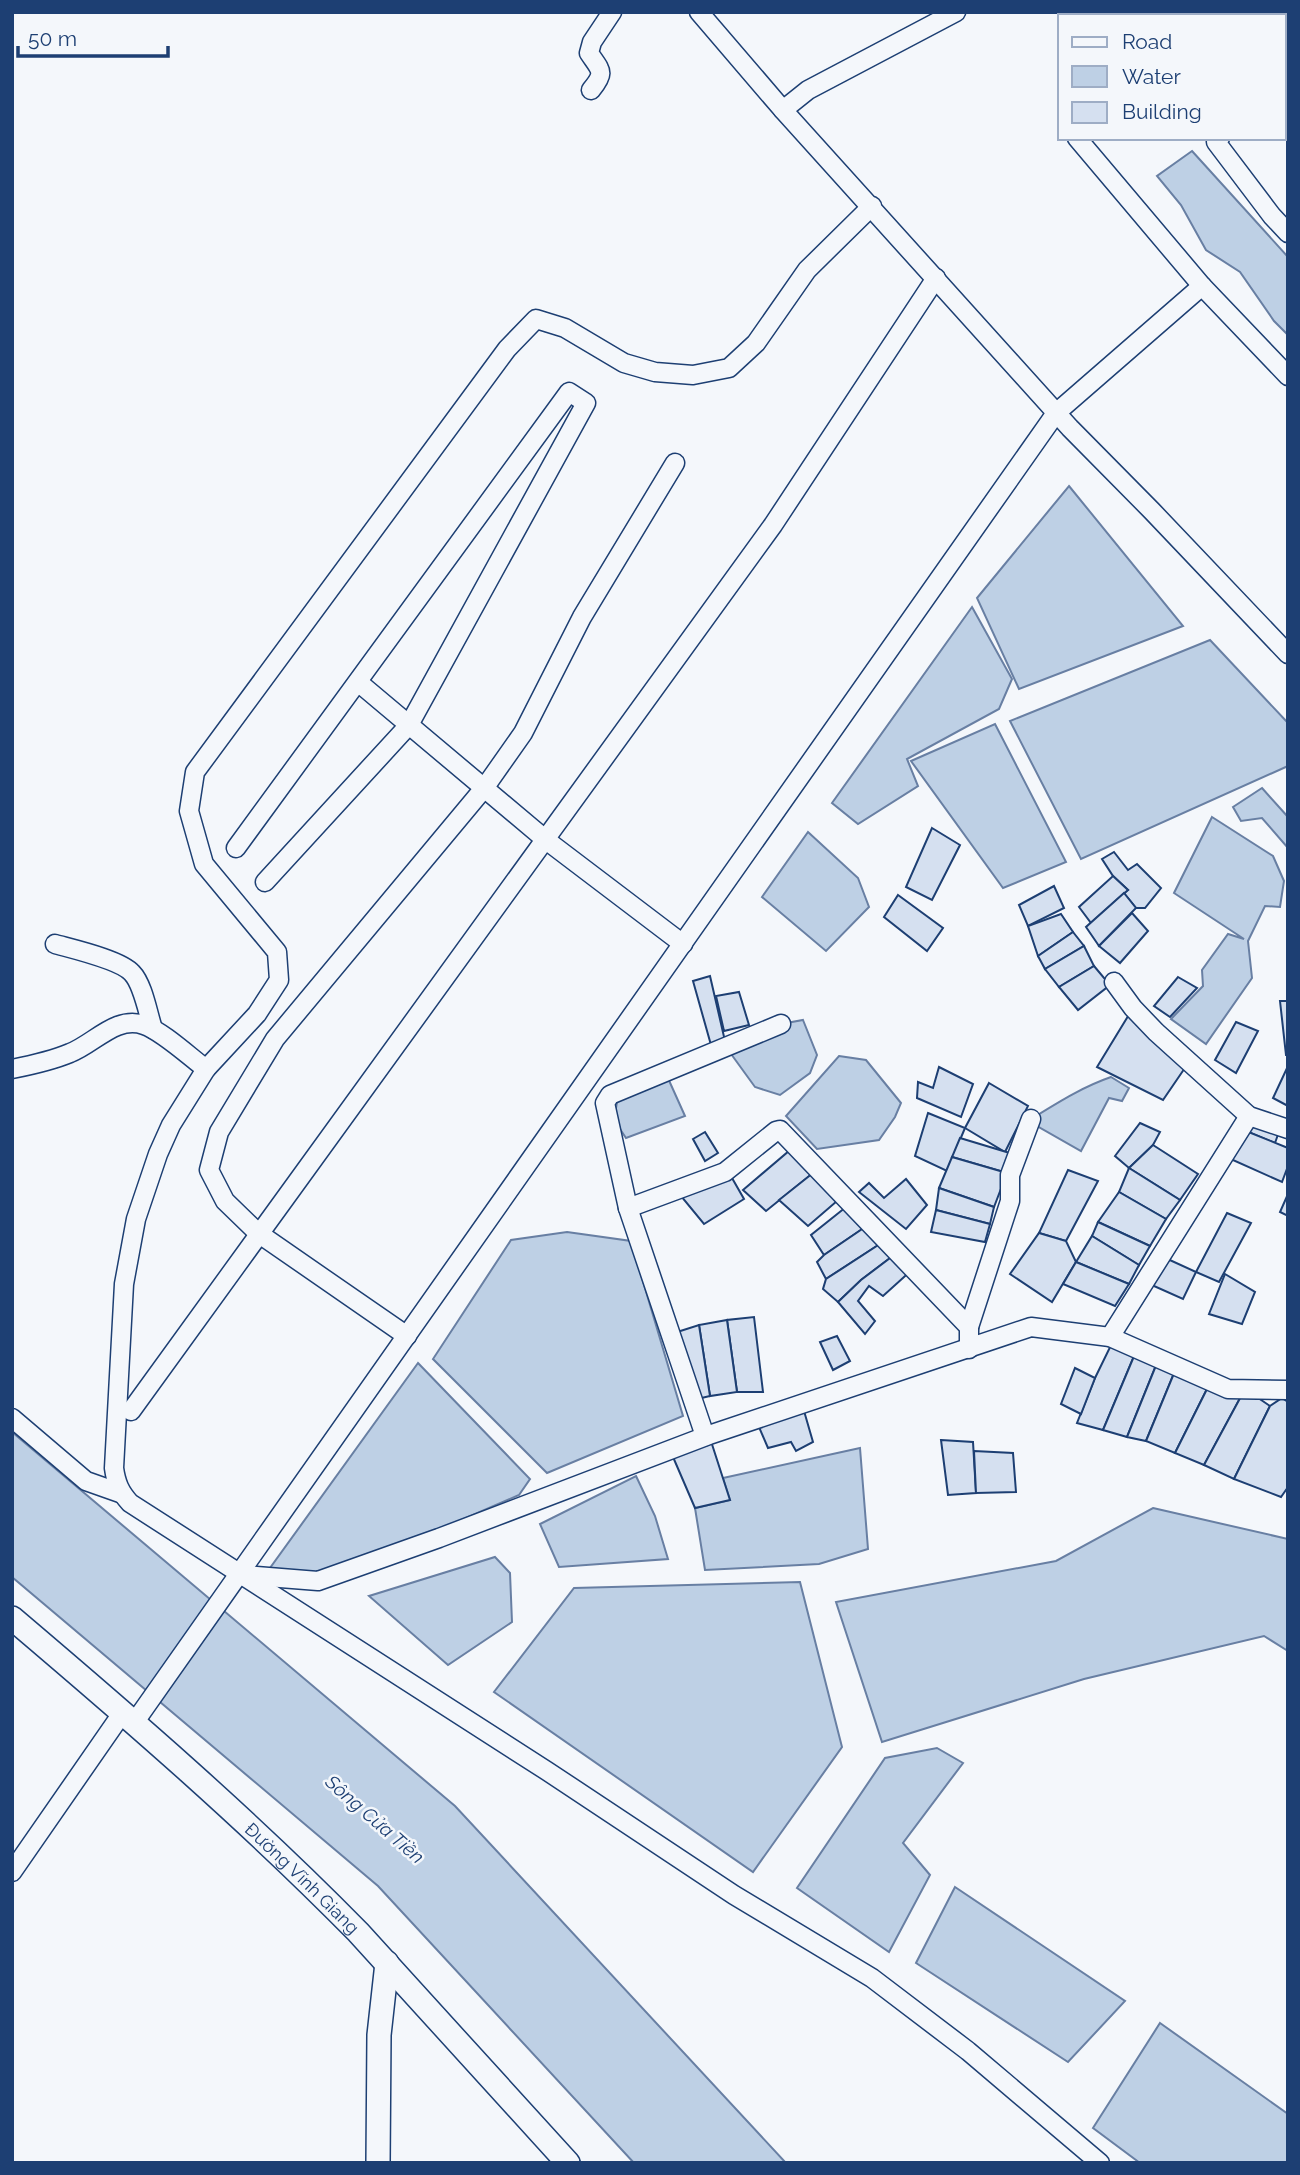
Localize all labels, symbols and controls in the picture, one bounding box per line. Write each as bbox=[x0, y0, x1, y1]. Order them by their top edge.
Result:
scale bar bbox=[18, 14, 168, 58]
legend bbox=[1058, 14, 1286, 140]
text: 50 m bbox=[28, 26, 77, 51]
text: Road bbox=[1122, 29, 1172, 54]
text: Water bbox=[1122, 64, 1181, 89]
text: Building bbox=[1122, 99, 1202, 124]
water label: Sông Cửa Tiền bbox=[321, 1770, 429, 1868]
street label: Đường Vĩnh Giang bbox=[241, 1818, 364, 1938]

